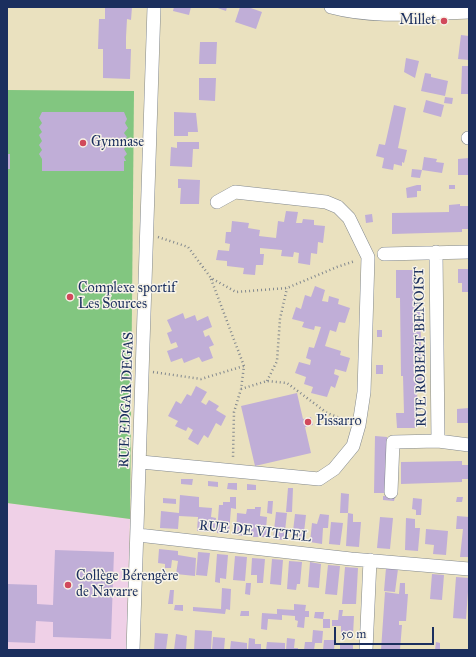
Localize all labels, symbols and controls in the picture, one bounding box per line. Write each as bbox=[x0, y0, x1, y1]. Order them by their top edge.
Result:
place label: Millet bbox=[399, 13, 436, 29]
marker: Millet bbox=[439, 16, 449, 26]
place label: Gymnase bbox=[91, 135, 144, 151]
marker: Gymnase bbox=[78, 138, 88, 148]
street label: RUE ROBERT BENOIST bbox=[411, 267, 431, 427]
place label: Complexe sportif Les Sources bbox=[78, 281, 176, 314]
marker: Complexe sportif Les Sources bbox=[65, 292, 75, 302]
street label: RUE EDGAR DEGAS bbox=[116, 332, 138, 468]
place label: Pissarro bbox=[316, 414, 362, 430]
marker: Pissarro bbox=[303, 417, 313, 427]
street label: RUE DE VITTEL bbox=[198, 518, 312, 546]
place label: Collège Bérengère de Navarre bbox=[76, 569, 178, 602]
marker: Collège Bérengère de Navarre bbox=[63, 580, 73, 590]
scale bar bbox=[336, 619, 436, 645]
text: 50 m bbox=[341, 627, 366, 641]

